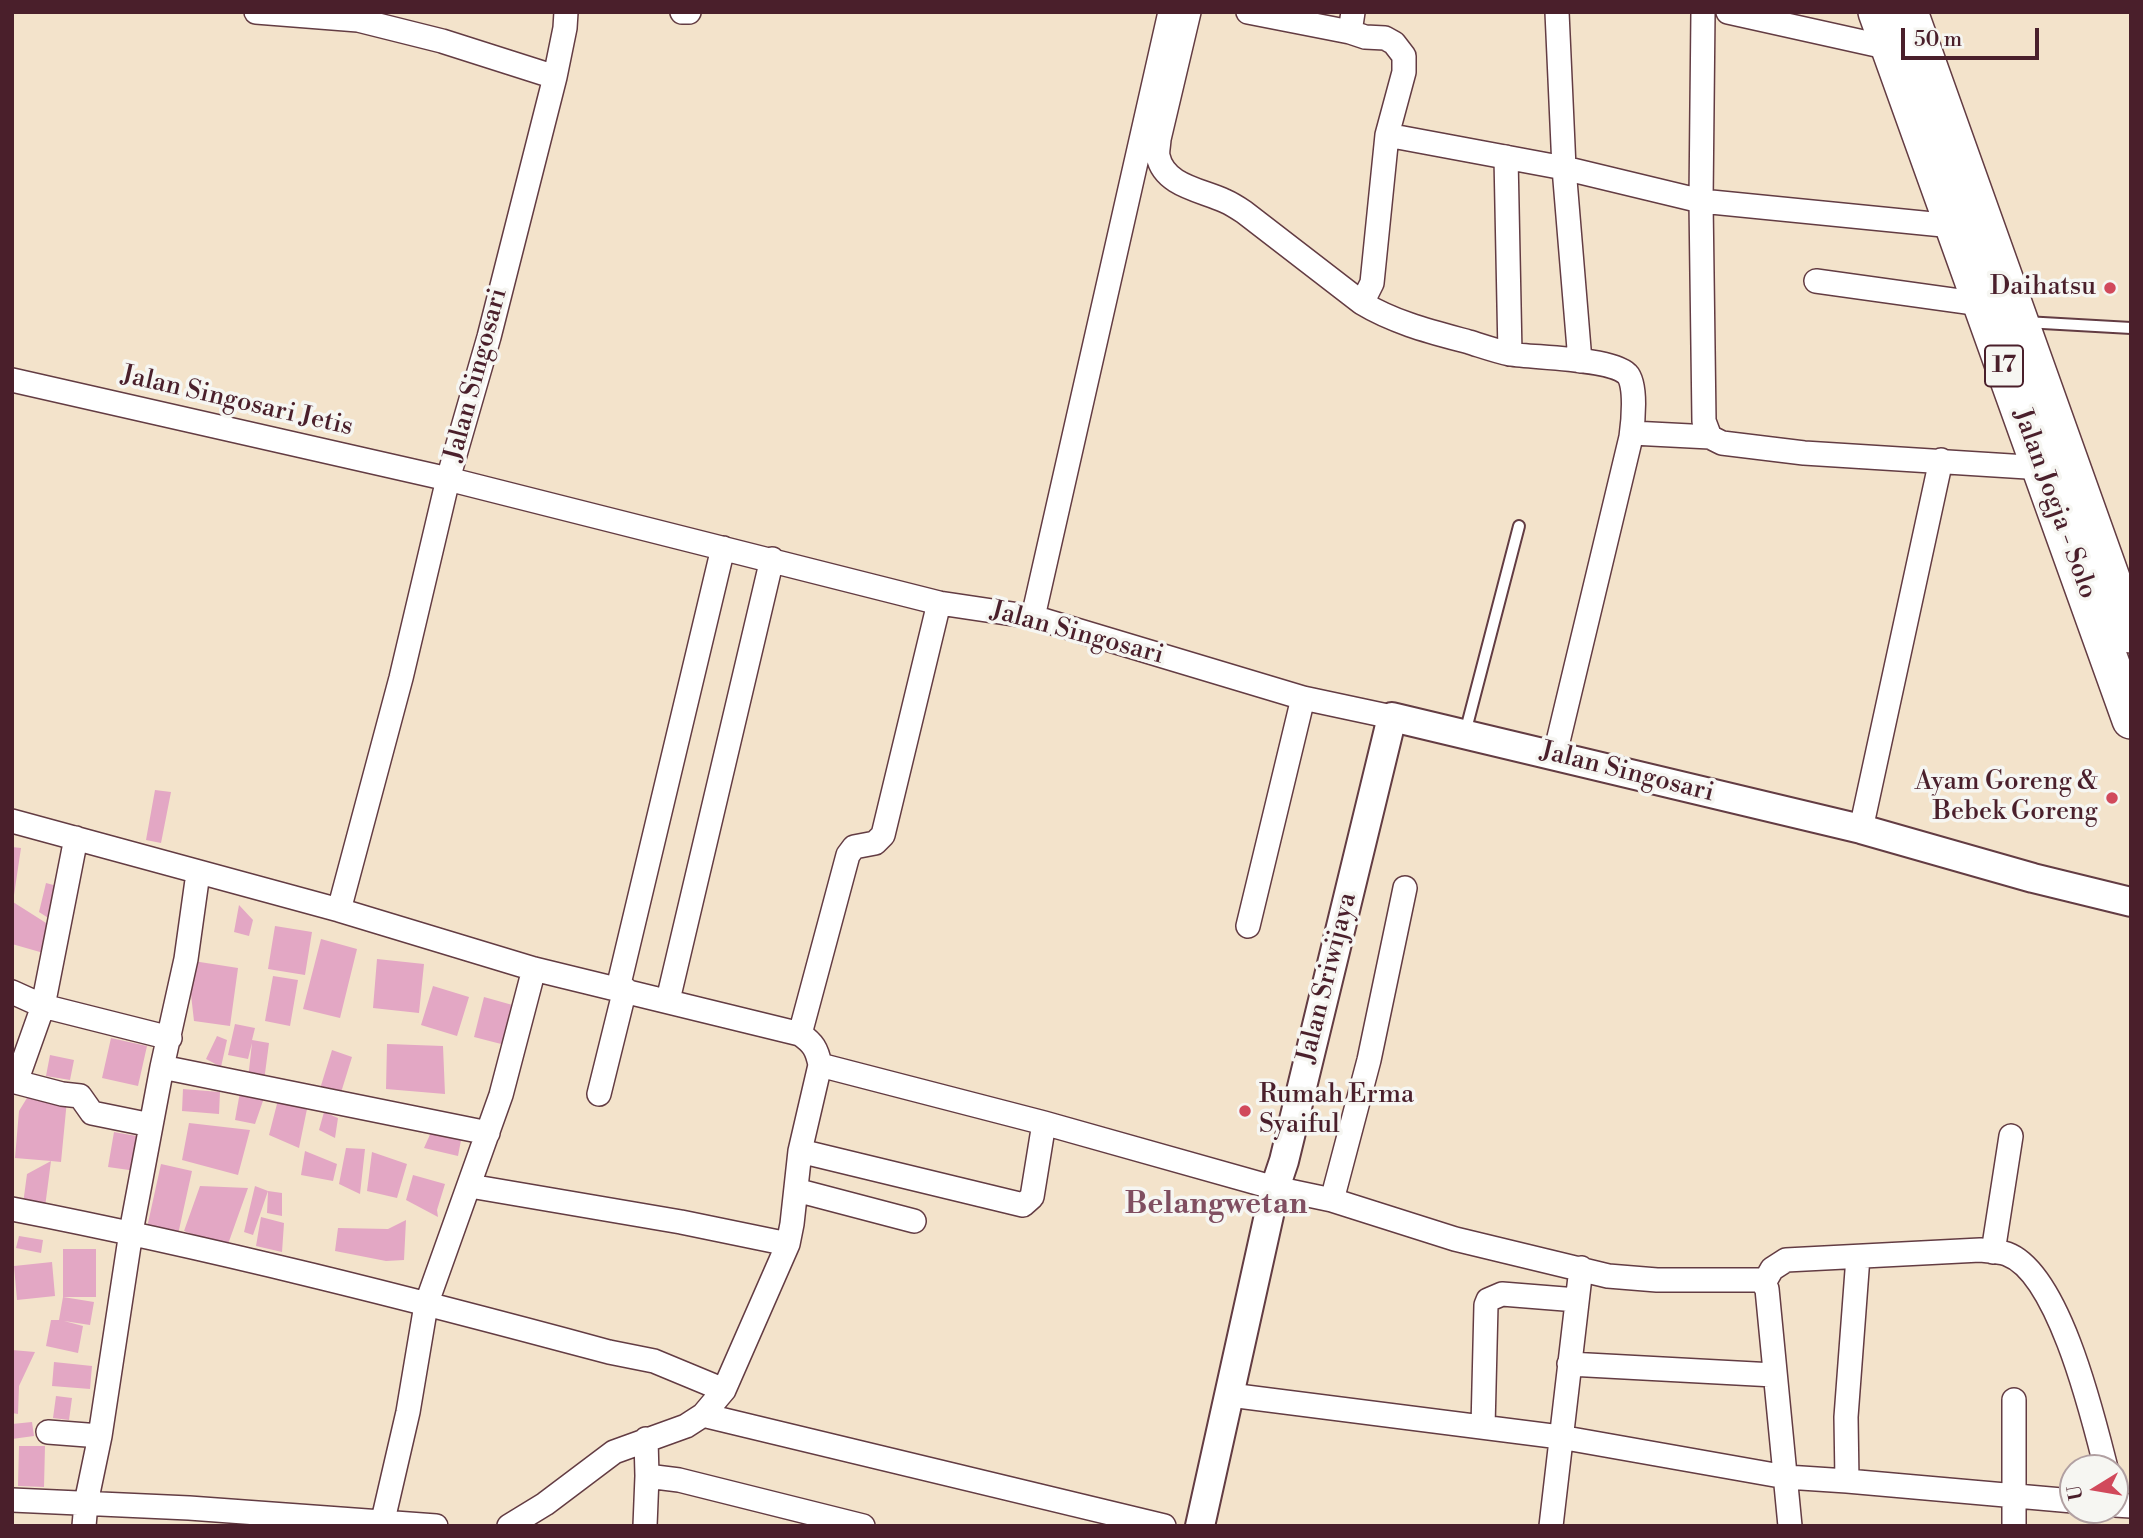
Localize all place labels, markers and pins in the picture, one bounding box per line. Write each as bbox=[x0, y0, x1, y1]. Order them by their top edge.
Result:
place label: Daihatsu bbox=[1990, 272, 2096, 304]
marker: Daihatsu bbox=[2102, 280, 2118, 296]
place label: Ayam Goreng & Bebek Goreng bbox=[1915, 767, 2098, 828]
marker: Ayam Goreng & Bebek Goreng bbox=[2104, 790, 2120, 806]
place label: Rumah Erma Syaiful bbox=[1259, 1080, 1414, 1142]
marker: Rumah Erma Syaiful bbox=[1237, 1103, 1253, 1119]

